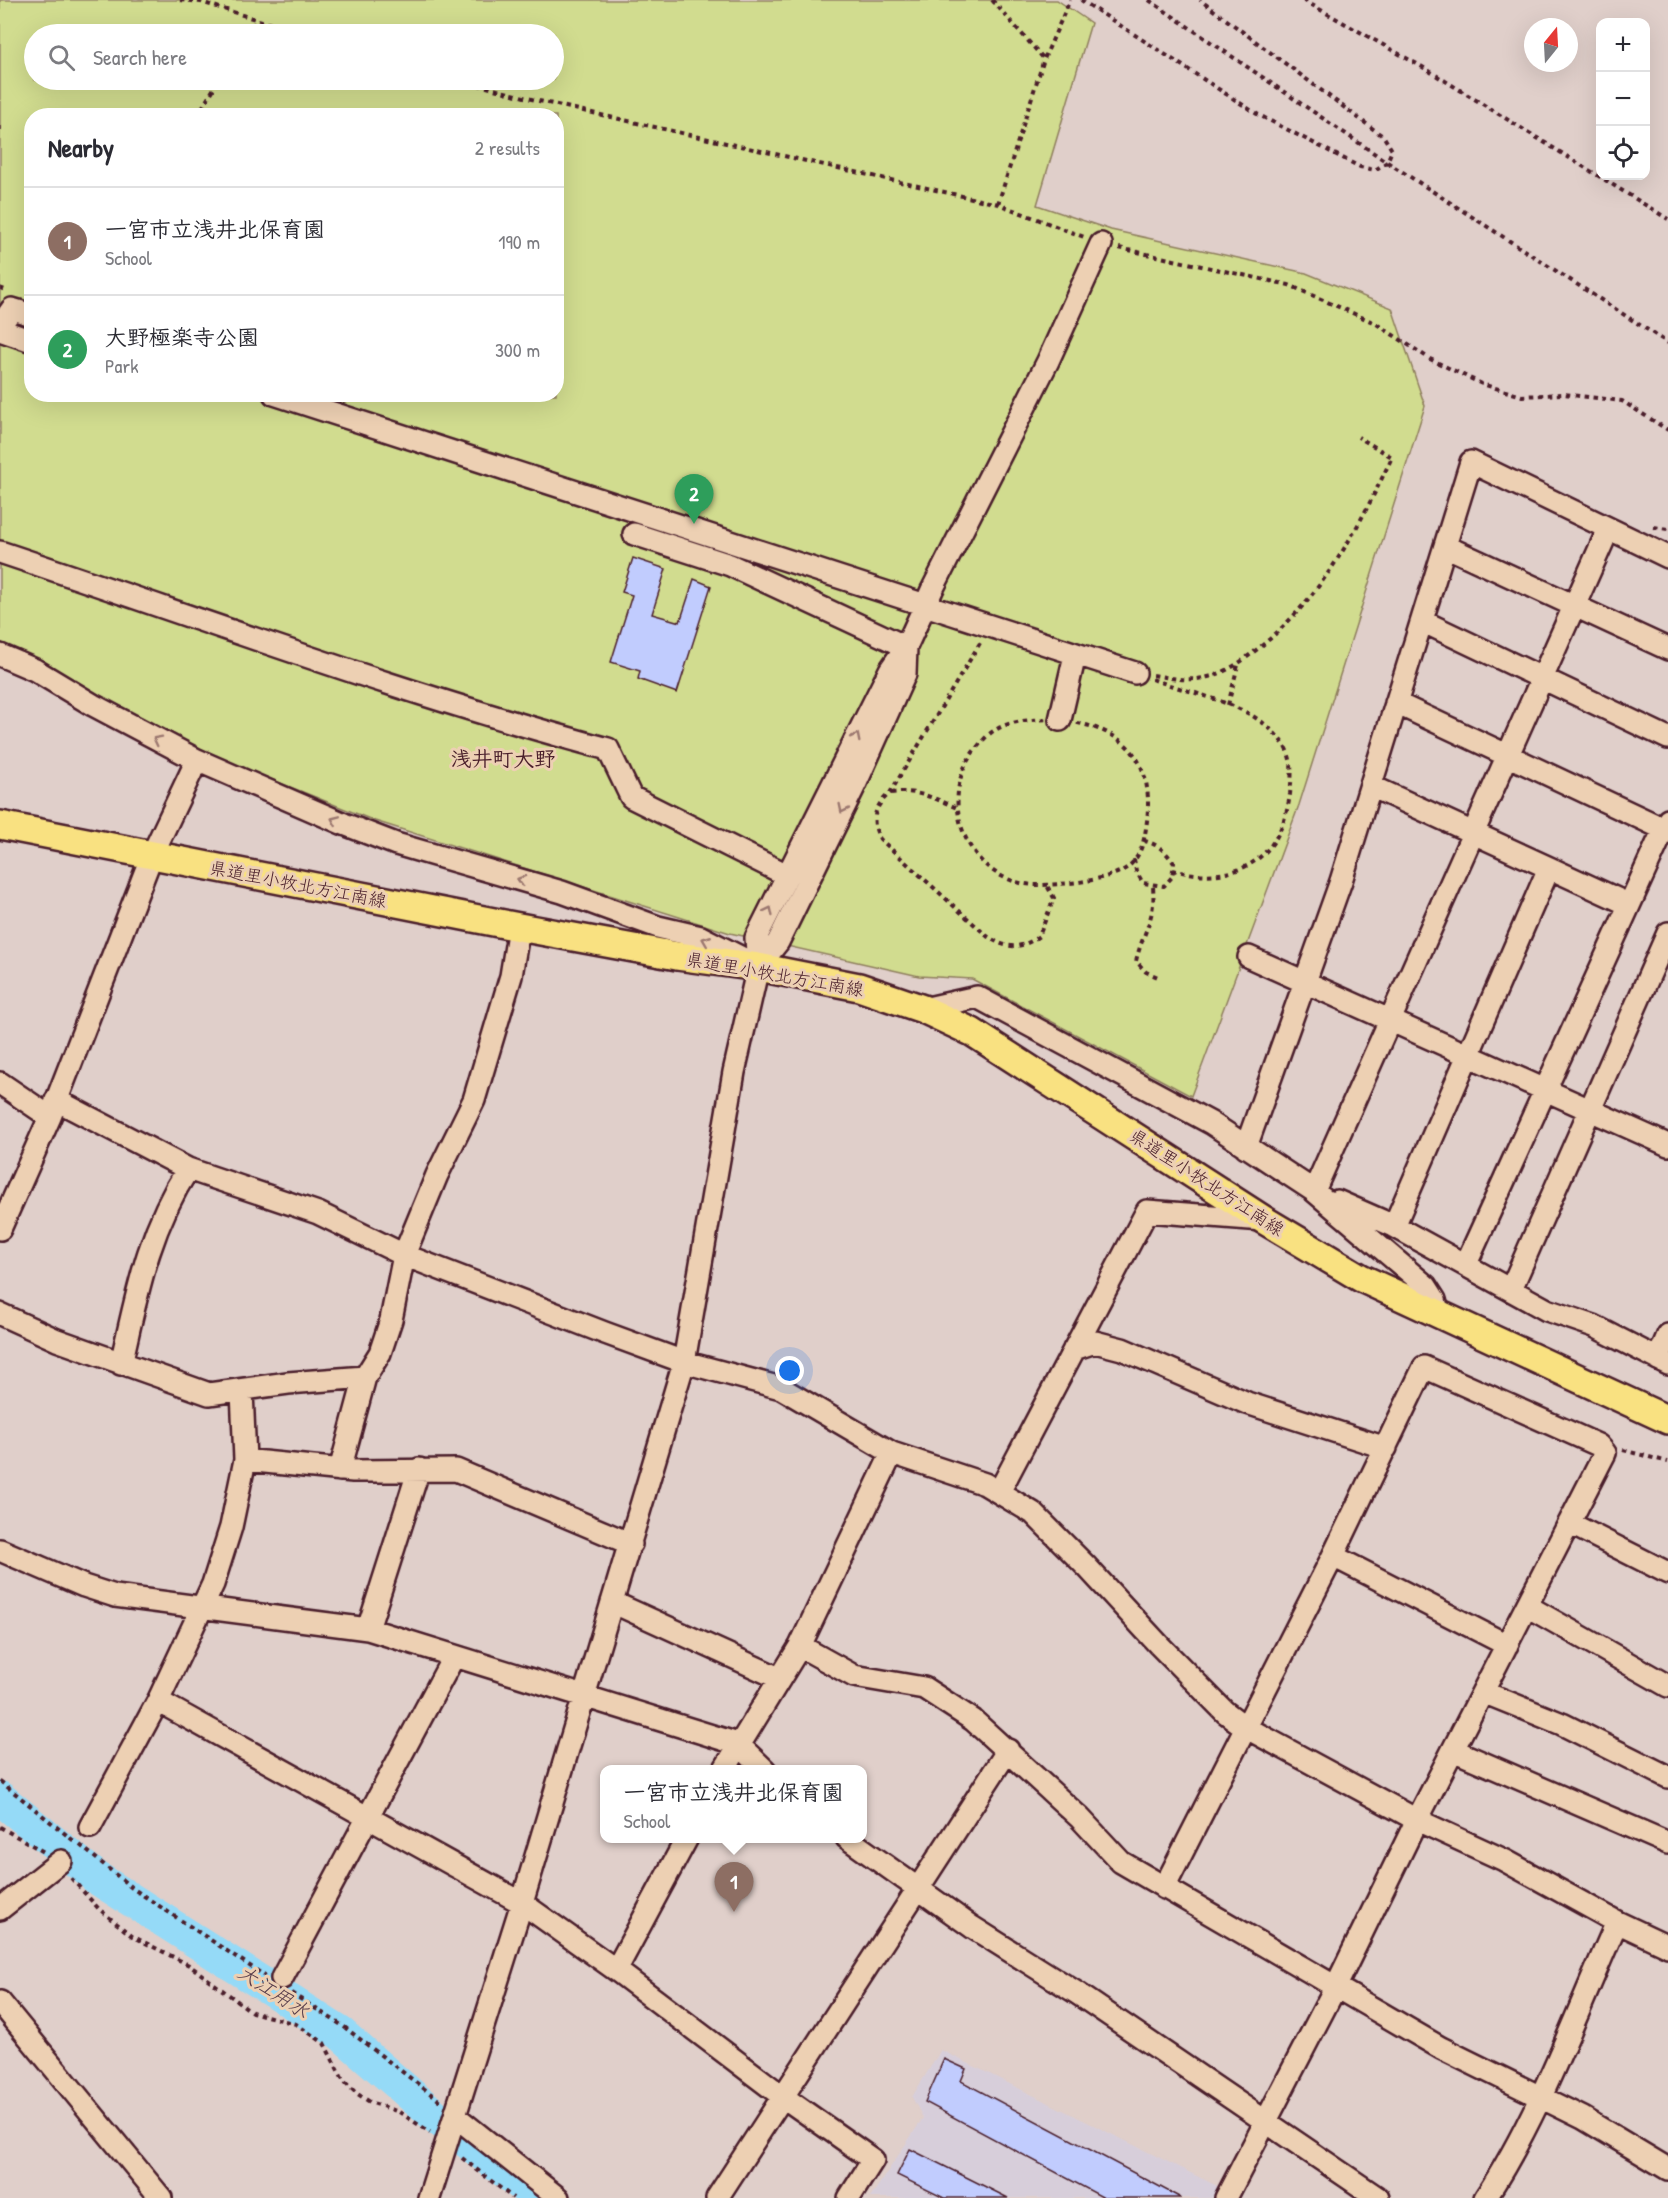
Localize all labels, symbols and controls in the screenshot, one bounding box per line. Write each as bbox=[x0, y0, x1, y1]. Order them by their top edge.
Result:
north arrow bbox=[1524, 18, 1578, 72]
map controls bbox=[1596, 18, 1650, 180]
button: + bbox=[1596, 18, 1650, 72]
search box bbox=[24, 24, 564, 90]
icon: search bbox=[45, 41, 78, 74]
text: Search here bbox=[93, 42, 187, 72]
button: − bbox=[1596, 72, 1650, 126]
button: locate bbox=[1596, 126, 1650, 180]
text: Nearby bbox=[48, 130, 114, 165]
text: 2 results bbox=[475, 134, 540, 161]
text: 一宮市立浅井北保育園 bbox=[105, 214, 325, 244]
text: 1 bbox=[64, 228, 71, 255]
text: 190 m bbox=[498, 228, 540, 255]
text: School bbox=[105, 244, 152, 271]
text: 大野極楽寺公園 bbox=[105, 322, 259, 352]
text: 2 bbox=[63, 336, 72, 363]
text: 300 m bbox=[495, 336, 540, 363]
text: Park bbox=[105, 352, 138, 379]
pin: 2 bbox=[674, 474, 714, 524]
one-way arrow bbox=[849, 732, 861, 743]
one-way arrow bbox=[153, 736, 164, 747]
district label: 浅井町大野 bbox=[451, 744, 556, 773]
one-way arrow bbox=[839, 802, 850, 813]
one-way arrow bbox=[330, 815, 341, 827]
street label: 県道里小牧北方江南線 bbox=[207, 855, 389, 913]
one-way arrow bbox=[516, 875, 527, 887]
one-way arrow bbox=[762, 907, 774, 918]
one-way arrow bbox=[701, 935, 712, 947]
street label: 県道里小牧北方江南線 bbox=[684, 946, 866, 1002]
street label: 県道里小牧北方江南線 bbox=[1125, 1122, 1289, 1242]
your location bbox=[775, 1356, 804, 1385]
popup bbox=[600, 1765, 867, 1843]
text: 一宮市立浅井北保育園 bbox=[623, 1777, 844, 1807]
text: School bbox=[623, 1807, 670, 1834]
pin: 1 bbox=[714, 1862, 754, 1912]
water label: 大江用水 bbox=[233, 1958, 315, 2024]

